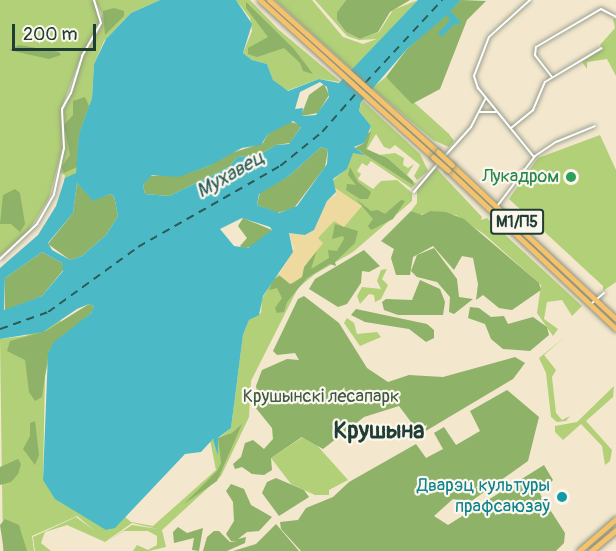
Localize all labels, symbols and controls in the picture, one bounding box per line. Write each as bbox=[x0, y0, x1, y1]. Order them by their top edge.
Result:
scale bar bbox=[15, 12, 99, 50]
text: 200 m bbox=[23, 23, 78, 46]
water label: Мухавец bbox=[192, 145, 268, 203]
place label: Лукадром bbox=[482, 166, 559, 188]
marker: Лукадром bbox=[564, 170, 578, 184]
road number: М1/П5 bbox=[490, 209, 544, 235]
park label: Крушынскі лесапарк bbox=[243, 386, 399, 408]
district label: Крушына bbox=[334, 417, 424, 445]
place label: Дварэц культуры прафсаюзаў bbox=[417, 476, 550, 518]
marker: Дварэц культуры прафсаюзаў bbox=[555, 490, 569, 504]

